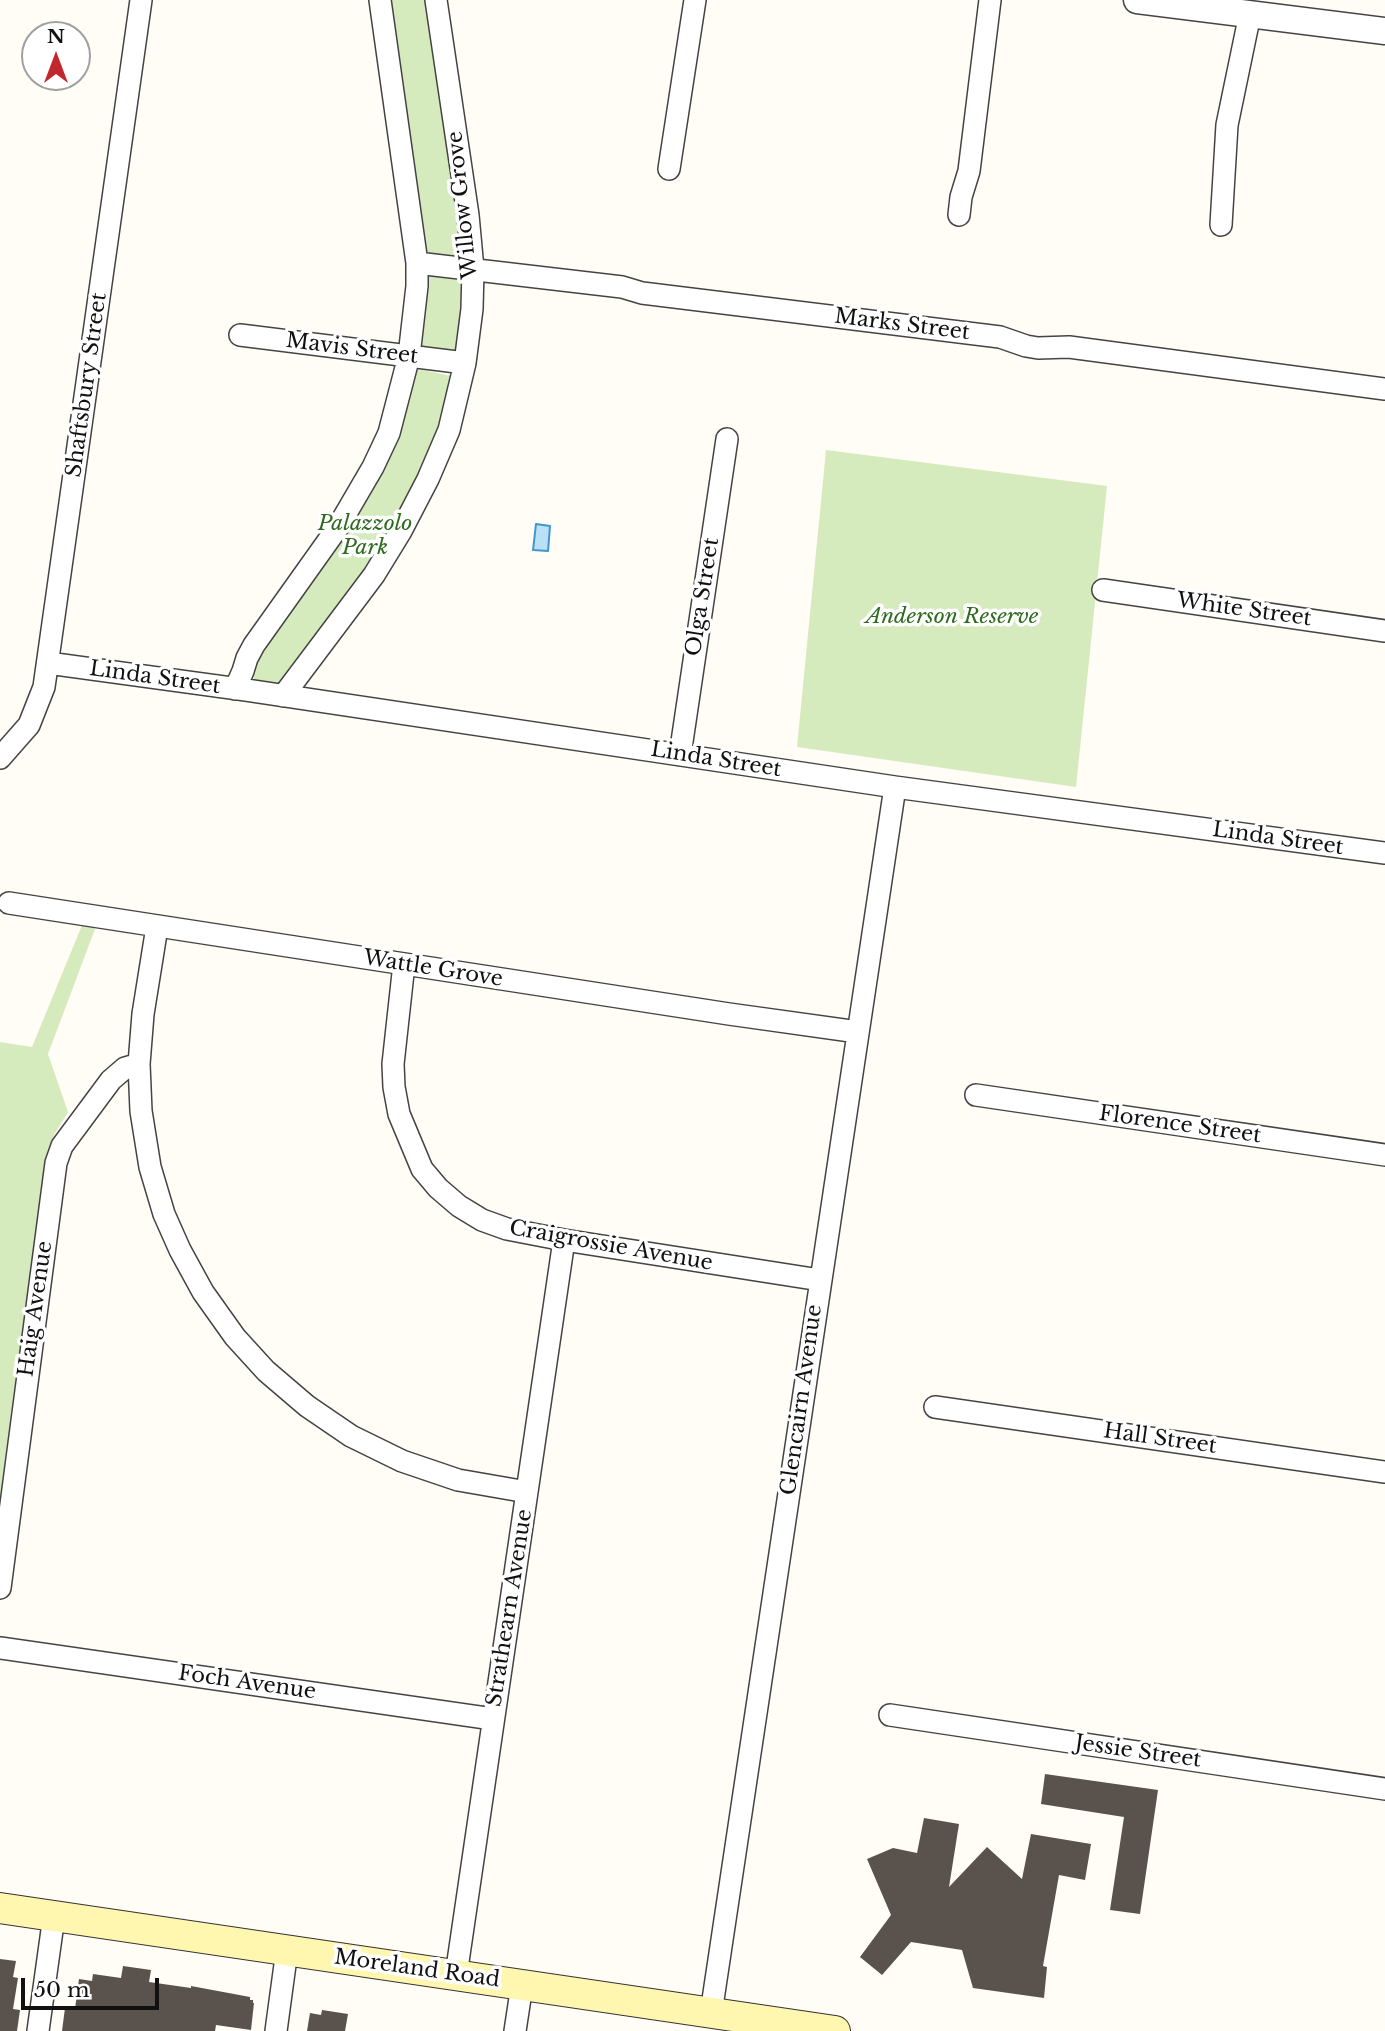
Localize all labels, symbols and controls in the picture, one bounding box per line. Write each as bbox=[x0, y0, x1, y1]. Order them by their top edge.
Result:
north arrow bbox=[21, 21, 91, 91]
text: N bbox=[47, 25, 65, 48]
street label: Willow Grove bbox=[443, 130, 483, 280]
street label: Shaftsbury Street bbox=[62, 291, 112, 479]
street label: Marks Street bbox=[833, 304, 971, 346]
street label: Mavis Street bbox=[285, 328, 419, 370]
park label: Palazzolo Park bbox=[318, 511, 412, 561]
street label: Olga Street bbox=[681, 536, 725, 658]
street label: White Street bbox=[1175, 588, 1313, 632]
park label: Anderson Reserve bbox=[866, 604, 1038, 630]
street label: Linda Street bbox=[88, 656, 222, 700]
street label: Linda Street bbox=[649, 737, 783, 783]
street label: Linda Street bbox=[1211, 817, 1345, 861]
street label: Wattle Grove bbox=[361, 946, 505, 992]
street label: Florence Street bbox=[1097, 1101, 1263, 1149]
street label: Craigrossie Avenue bbox=[507, 1216, 715, 1276]
street label: Haig Avenue bbox=[14, 1240, 58, 1378]
street label: Glencairn Avenue bbox=[776, 1303, 828, 1497]
street label: Hall Street bbox=[1102, 1419, 1218, 1459]
street label: Strathearn Avenue bbox=[482, 1507, 538, 1709]
street label: Foch Avenue bbox=[177, 1661, 317, 1705]
street label: Jessie Street bbox=[1073, 1731, 1203, 1773]
street label: Moreland Road bbox=[333, 1945, 501, 1993]
scale bar bbox=[24, 1965, 163, 2009]
text: 50 m bbox=[34, 1977, 89, 2003]

